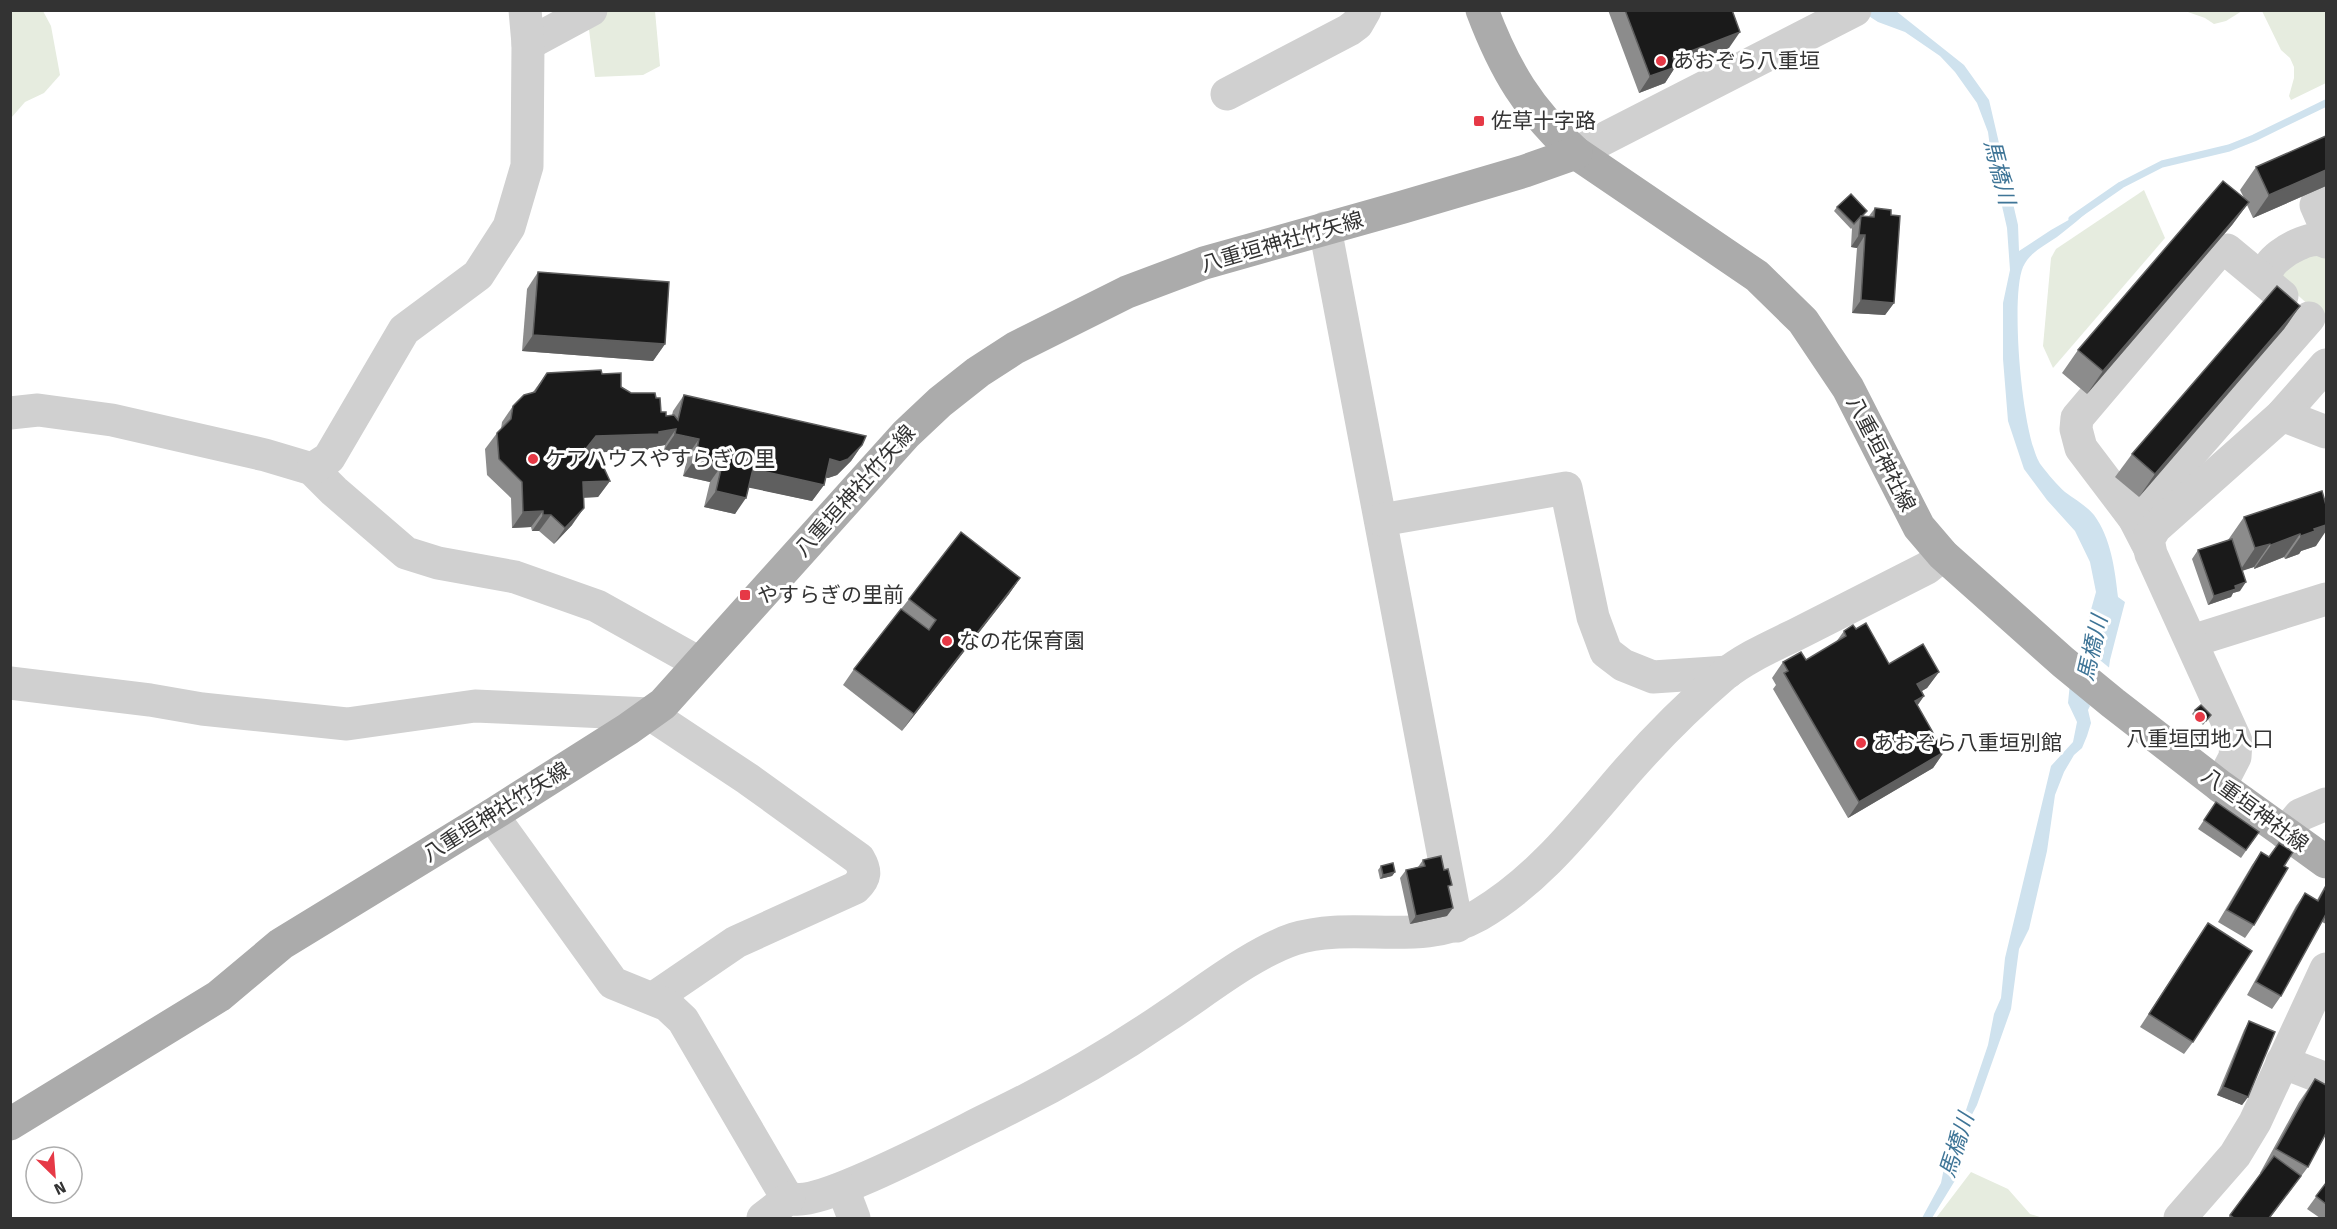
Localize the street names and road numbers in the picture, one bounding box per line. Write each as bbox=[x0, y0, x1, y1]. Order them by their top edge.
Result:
street label: 八重垣神社竹矢線 bbox=[1198, 206, 1366, 278]
street label: 八重垣神社線 bbox=[1841, 392, 1921, 516]
street label: 八重垣神社竹矢線 bbox=[789, 420, 921, 562]
street label: 八重垣神社竹矢線 bbox=[418, 756, 574, 868]
street label: 八重垣神社線 bbox=[2196, 762, 2314, 858]

